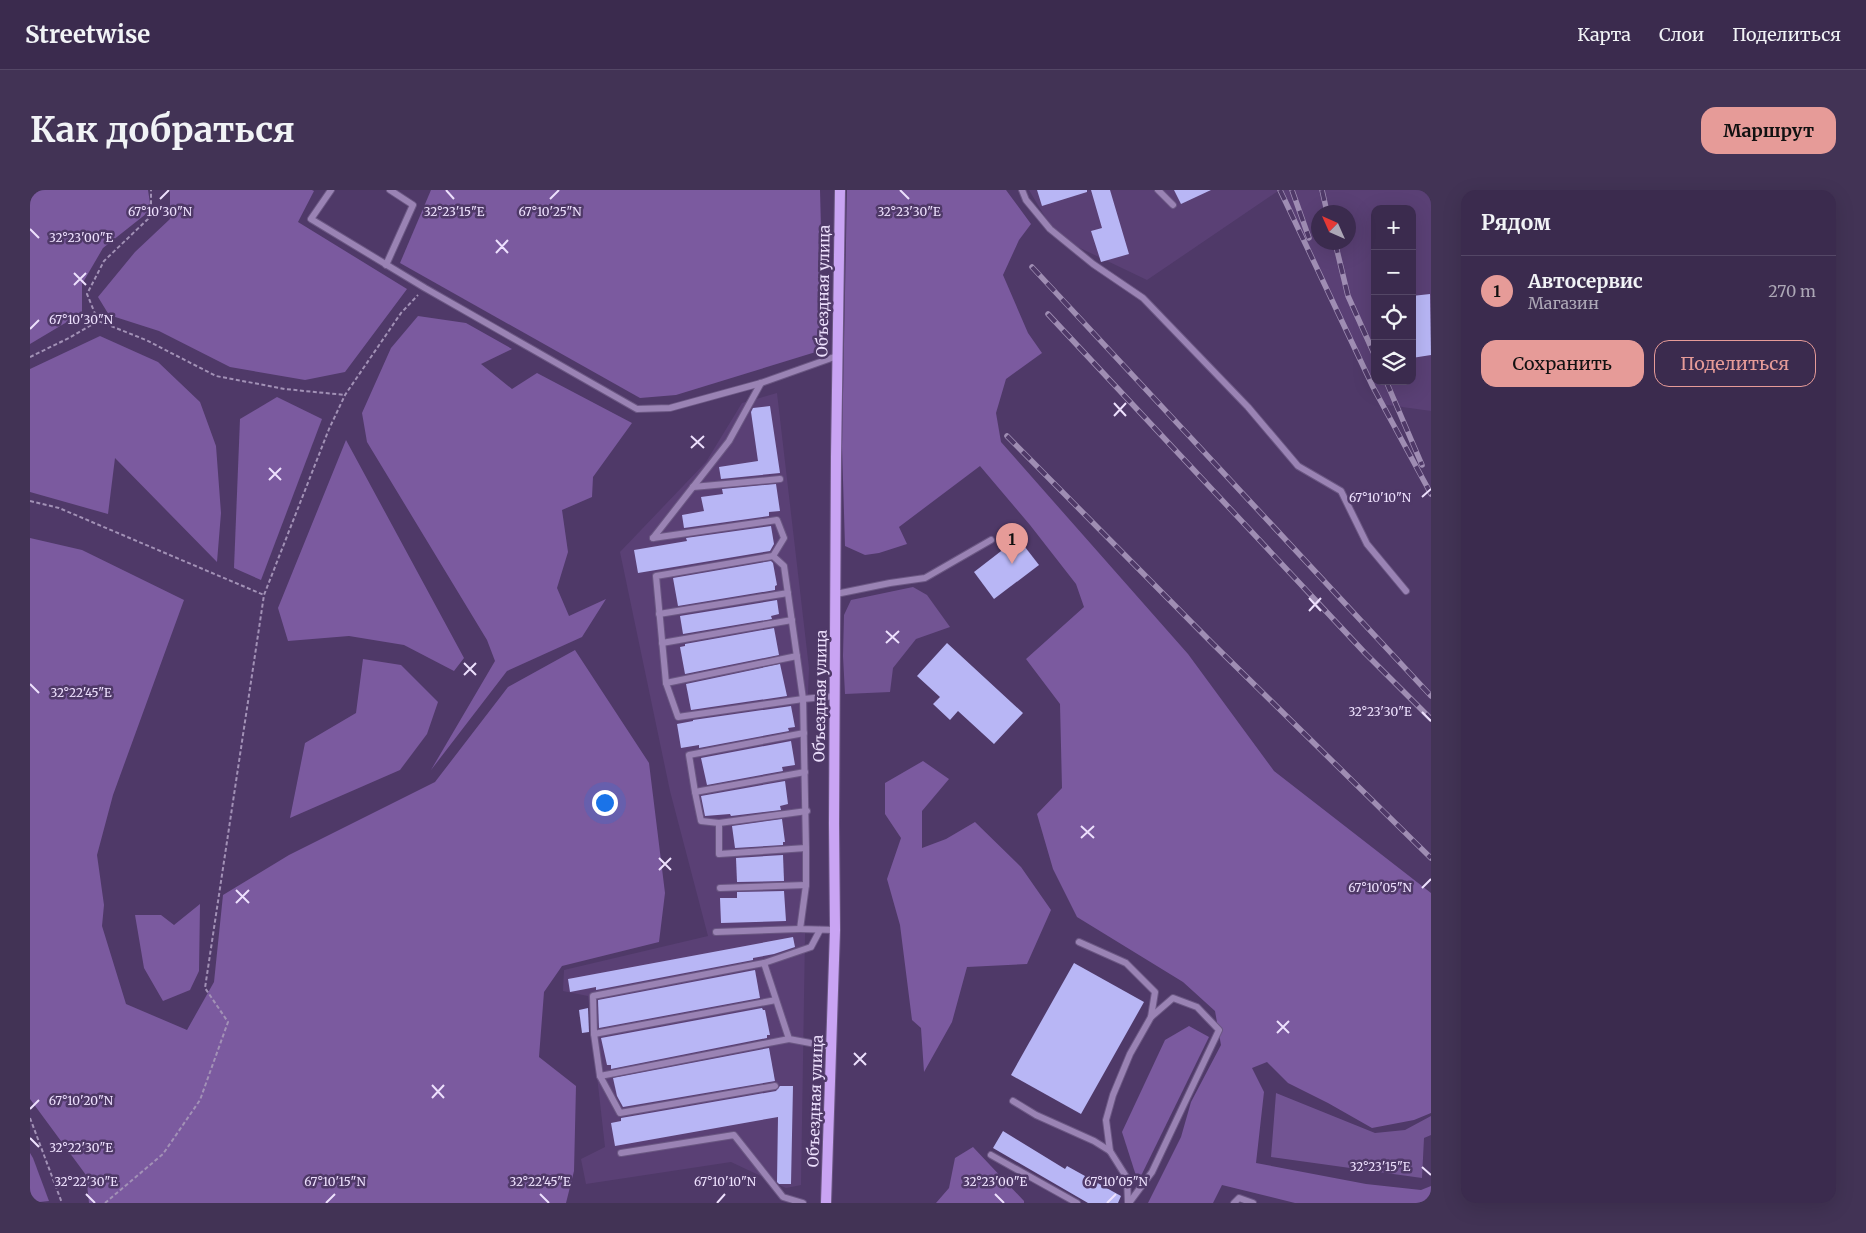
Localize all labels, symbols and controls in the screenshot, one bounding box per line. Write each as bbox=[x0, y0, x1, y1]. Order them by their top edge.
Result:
text: Streetwise bbox=[25, 19, 150, 50]
text: Карта bbox=[1577, 23, 1631, 46]
text: Слои bbox=[1659, 23, 1704, 46]
text: Поделиться bbox=[1732, 23, 1841, 46]
button: Маршрут bbox=[1701, 107, 1836, 154]
text: Как добраться bbox=[30, 108, 295, 152]
text: 67°10'30"N bbox=[128, 204, 193, 219]
text: 32°23'15"E bbox=[424, 204, 485, 219]
text: 67°10'25"N bbox=[518, 204, 582, 219]
text: 32°23'30"E bbox=[877, 204, 941, 219]
north arrow bbox=[1311, 205, 1356, 250]
map controls bbox=[1371, 205, 1416, 385]
button: + bbox=[1371, 205, 1416, 250]
text: Рядом bbox=[1481, 209, 1551, 236]
street label: Объездная улица bbox=[812, 225, 834, 357]
text: 32°23'00"E bbox=[49, 230, 113, 245]
button: − bbox=[1371, 250, 1416, 295]
text: Автосервис bbox=[1528, 269, 1643, 293]
text: 1 bbox=[1493, 281, 1501, 301]
text: 270 m bbox=[1768, 281, 1816, 301]
text: Магазин bbox=[1528, 293, 1599, 313]
button: locate bbox=[1371, 295, 1416, 340]
text: 67°10'30"N bbox=[49, 312, 114, 327]
button: layers bbox=[1371, 340, 1416, 385]
button: Сохранить bbox=[1481, 340, 1644, 387]
button: Поделиться bbox=[1654, 340, 1816, 387]
text: 67°10'10"N bbox=[1349, 490, 1412, 505]
pin: 1 bbox=[996, 523, 1028, 564]
street label: Объездная улица bbox=[809, 630, 831, 762]
text: 32°22'45"E bbox=[50, 685, 112, 700]
text: 32°23'30"E bbox=[1348, 704, 1412, 719]
your location bbox=[592, 790, 618, 816]
text: 67°10'05"N bbox=[1348, 880, 1412, 895]
street label: Объездная улица bbox=[803, 1034, 827, 1168]
text: 67°10'20"N bbox=[49, 1093, 114, 1108]
text: 32°22'30"E bbox=[49, 1140, 113, 1155]
text: 32°23'15"E bbox=[1350, 1159, 1411, 1174]
text: 32°22'30"E bbox=[54, 1174, 118, 1189]
text: 67°10'15"N bbox=[304, 1174, 366, 1189]
text: 32°22'45"E bbox=[509, 1174, 571, 1189]
text: 67°10'10"N bbox=[694, 1174, 757, 1189]
text: 32°23'00"E bbox=[963, 1174, 1027, 1189]
text: 67°10'05"N bbox=[1084, 1174, 1148, 1189]

